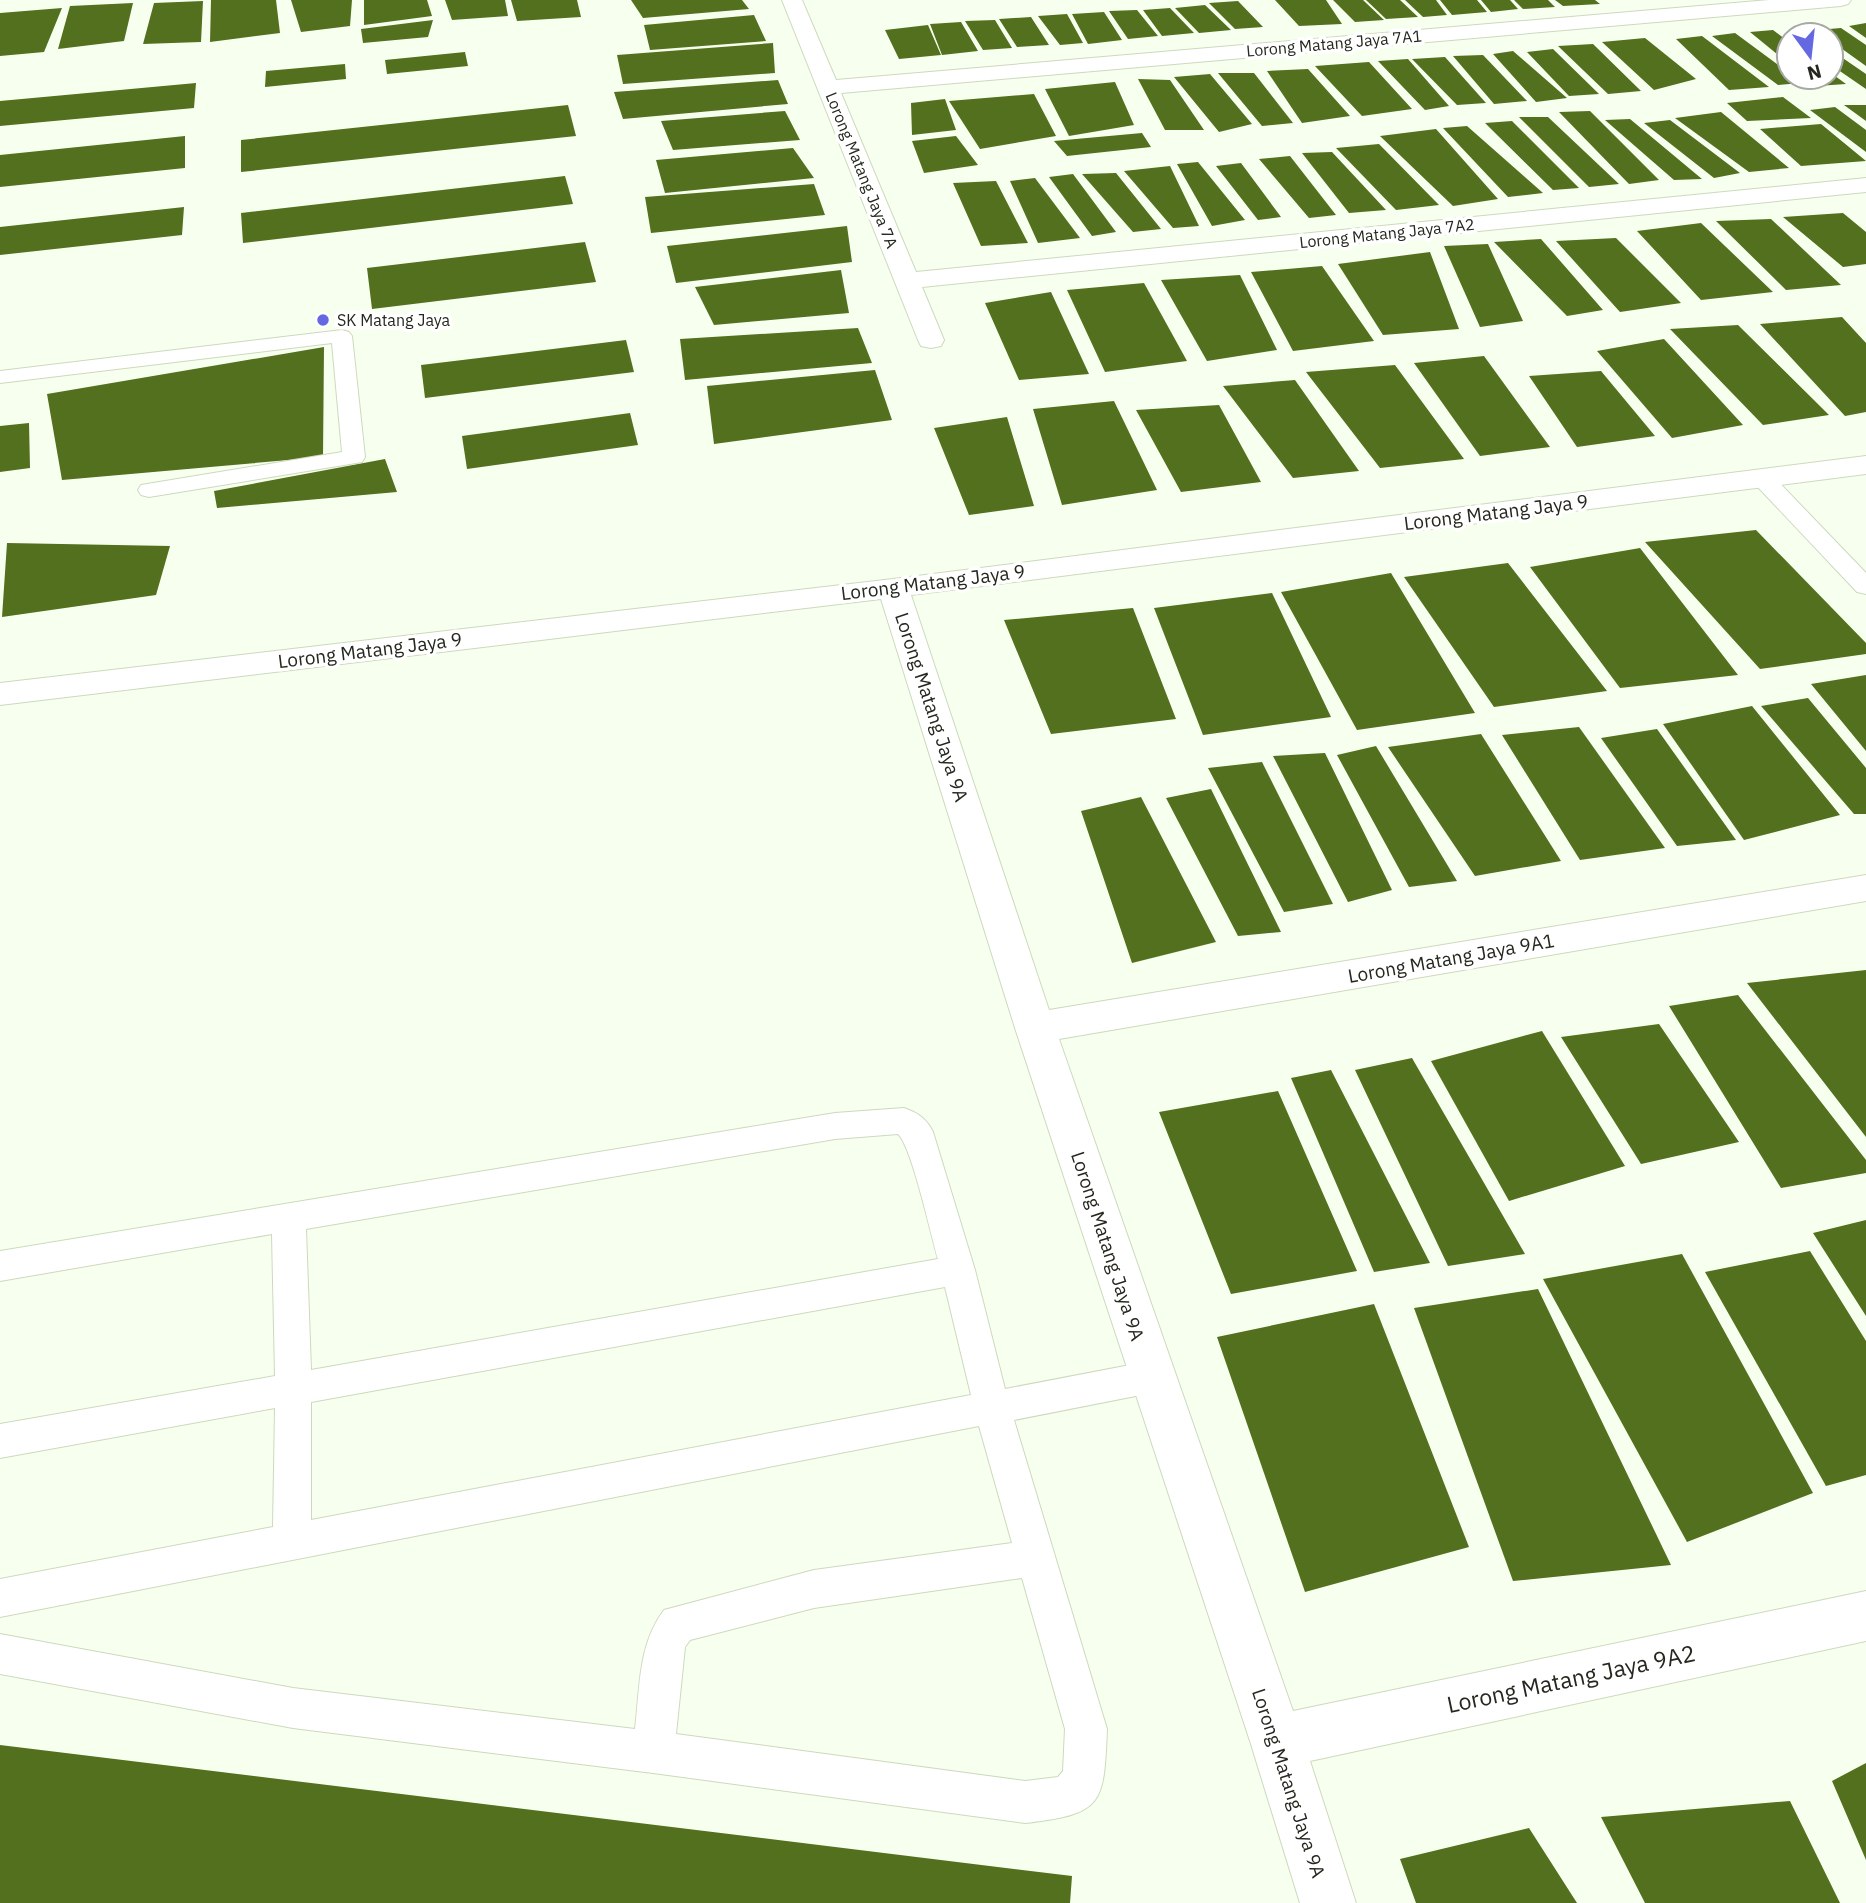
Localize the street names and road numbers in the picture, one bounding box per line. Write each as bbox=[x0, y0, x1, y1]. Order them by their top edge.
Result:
street label: Lorong Matang Jaya 7A1 bbox=[1245, 25, 1423, 61]
street label: Lorong Matang Jaya 7A bbox=[822, 89, 902, 251]
street label: Lorong Matang Jaya 7A2 bbox=[1298, 214, 1476, 252]
street label: Lorong Matang Jaya 9 bbox=[1402, 489, 1590, 535]
street label: Lorong Matang Jaya 9 bbox=[839, 559, 1027, 605]
street label: Lorong Matang Jaya 9A bbox=[890, 609, 974, 805]
street label: Lorong Matang Jaya 9 bbox=[276, 627, 464, 673]
street label: Lorong Matang Jaya 9A1 bbox=[1346, 928, 1556, 988]
street label: Lorong Matang Jaya 9A bbox=[1066, 1148, 1150, 1344]
street label: Lorong Matang Jaya 9A2 bbox=[1444, 1637, 1698, 1719]
street label: Lorong Matang Jaya 9A bbox=[1247, 1685, 1331, 1881]

